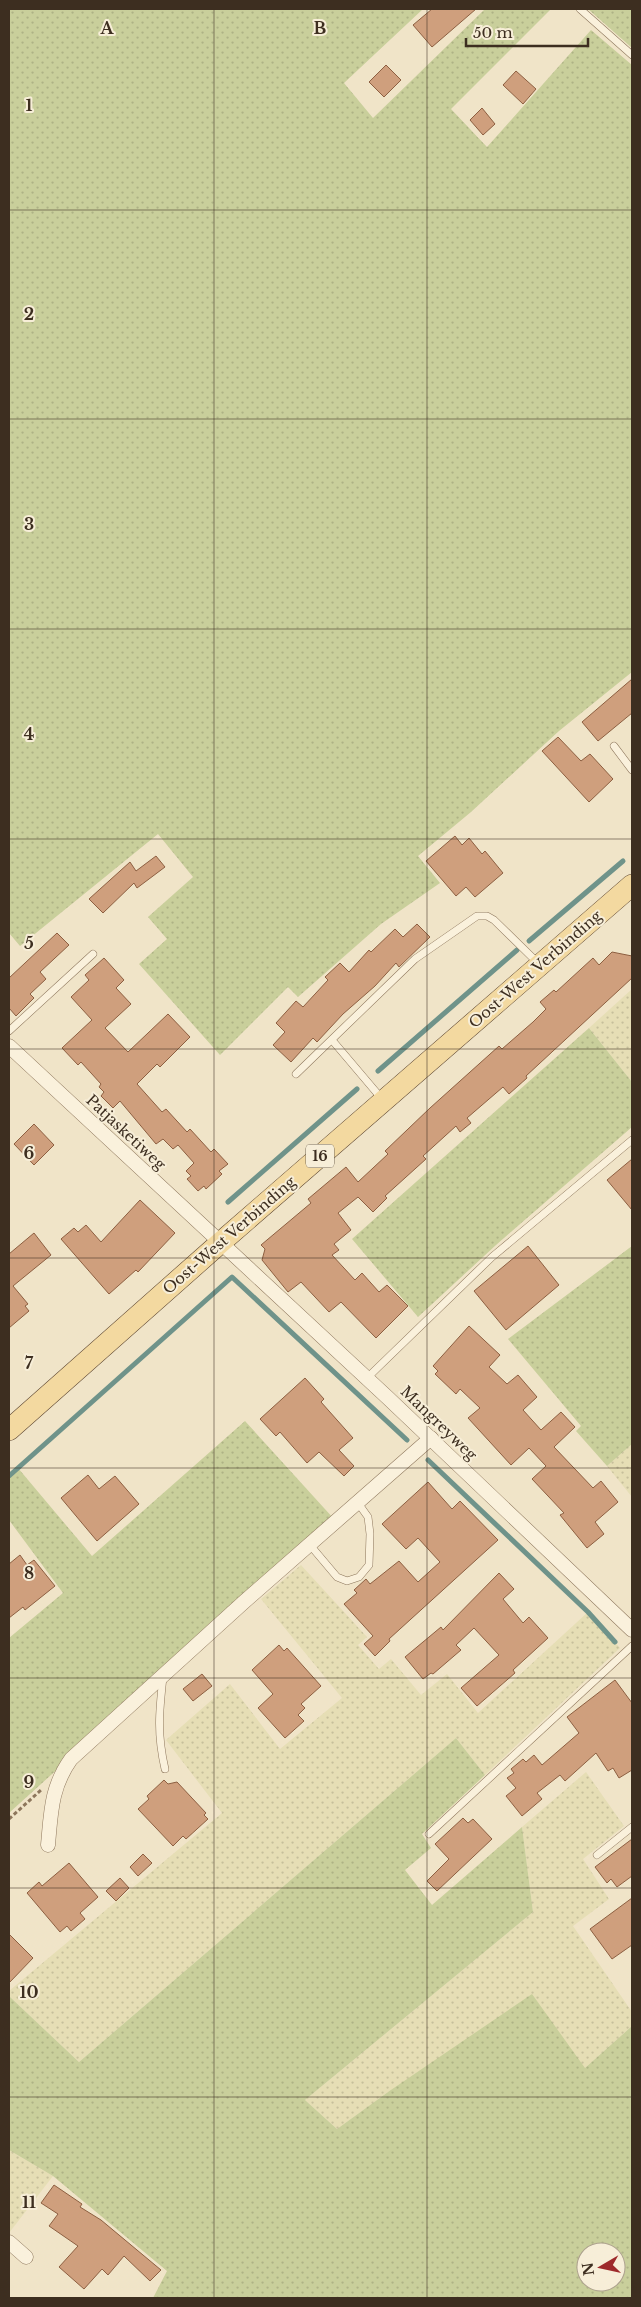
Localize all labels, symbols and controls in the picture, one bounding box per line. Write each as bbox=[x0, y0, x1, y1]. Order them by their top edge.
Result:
scale bar bbox=[466, 15, 588, 47]
text: A bbox=[100, 18, 115, 38]
text: B bbox=[314, 18, 327, 38]
text: 50 m bbox=[473, 23, 513, 42]
text: 1 bbox=[26, 95, 33, 115]
text: 2 bbox=[24, 304, 34, 324]
text: 3 bbox=[24, 514, 34, 534]
text: 4 bbox=[24, 724, 34, 744]
street label: Oost-West Verbinding bbox=[465, 905, 606, 1032]
text: 5 bbox=[24, 933, 34, 953]
street label: Patjasketiweg bbox=[82, 1090, 170, 1174]
text: 6 bbox=[24, 1143, 35, 1163]
road number: 16 bbox=[306, 1144, 334, 1168]
street label: Oost-West Verbinding bbox=[159, 1171, 300, 1298]
text: 7 bbox=[25, 1353, 34, 1373]
street label: Mangreyweg bbox=[397, 1382, 482, 1465]
text: 8 bbox=[24, 1563, 34, 1583]
text: 9 bbox=[24, 1772, 35, 1792]
text: 10 bbox=[19, 1982, 39, 2002]
text: 11 bbox=[22, 2192, 36, 2212]
north arrow bbox=[576, 2242, 626, 2292]
text: N bbox=[578, 2261, 598, 2277]

